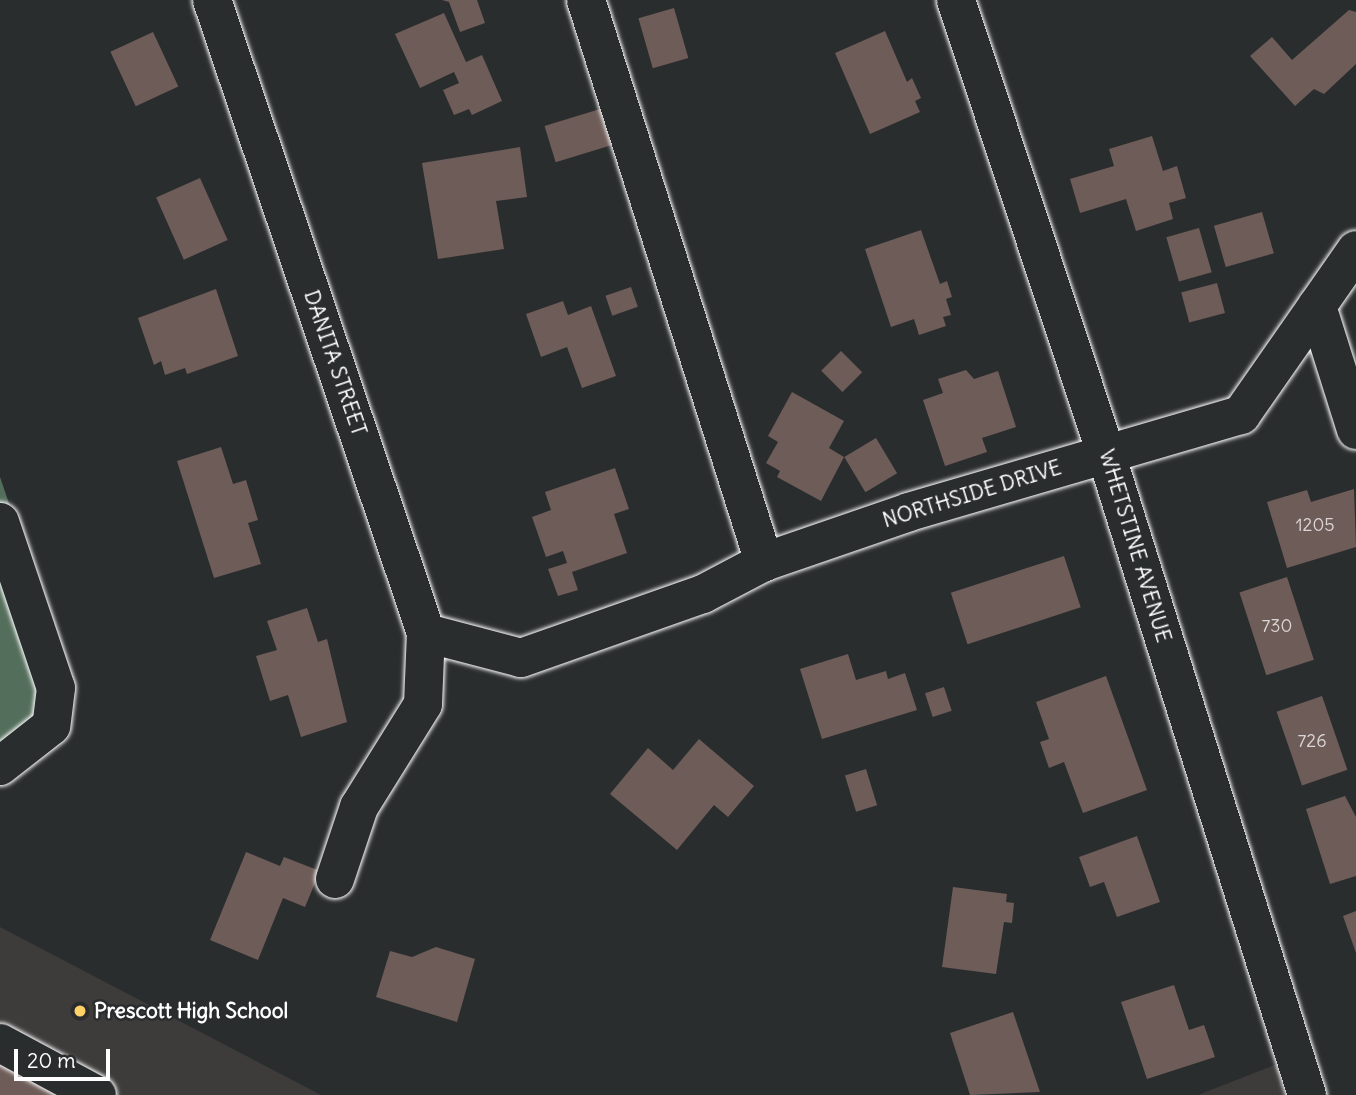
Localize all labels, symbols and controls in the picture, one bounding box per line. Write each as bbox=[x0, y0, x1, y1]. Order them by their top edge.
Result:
street label: DANITA STREET bbox=[298, 287, 372, 439]
street label: WHETSTINE AVENUE bbox=[1094, 446, 1176, 646]
street label: NORTHSIDE DRIVE bbox=[880, 455, 1064, 533]
house number: 1205 bbox=[1295, 514, 1335, 536]
house number: 730 bbox=[1262, 615, 1292, 637]
house number: 726 bbox=[1297, 730, 1327, 752]
place label: Prescott High School bbox=[94, 998, 288, 1024]
marker: Prescott High School bbox=[72, 1003, 88, 1019]
scale bar bbox=[18, 1036, 114, 1080]
text: 20 m bbox=[27, 1047, 76, 1074]

